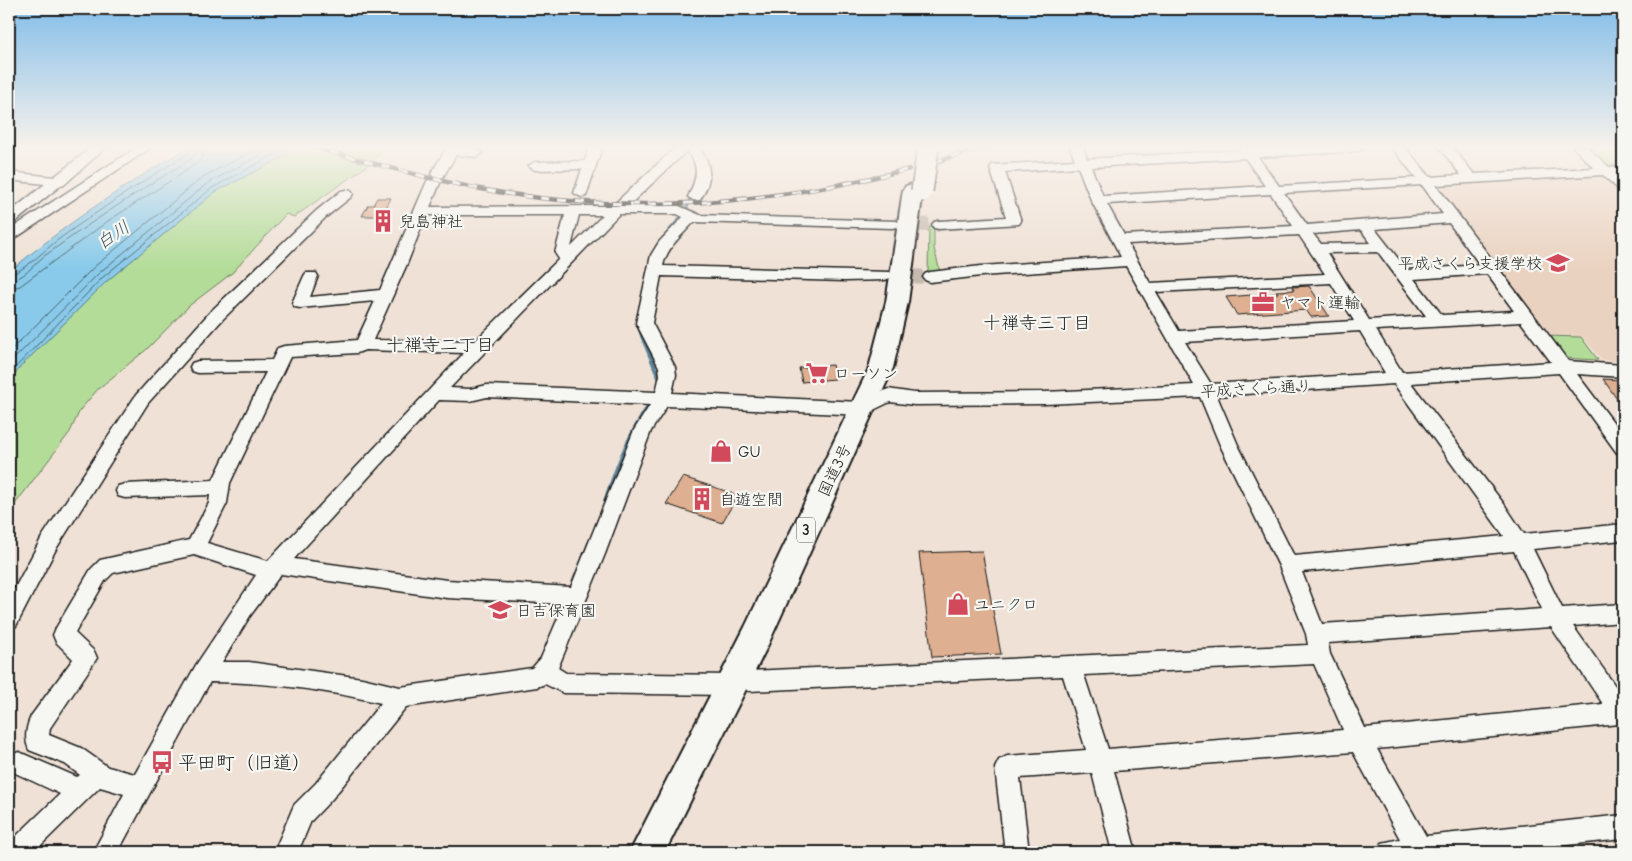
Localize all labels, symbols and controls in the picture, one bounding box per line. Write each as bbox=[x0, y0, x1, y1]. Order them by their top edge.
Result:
building icon: 兒島神社 bbox=[370, 208, 396, 234]
place label: 兒島神社 bbox=[399, 213, 463, 231]
water label: 白川 bbox=[92, 217, 134, 254]
school or university icon: 平成さくら支援学校 bbox=[1545, 250, 1571, 276]
place label: 平成さくら支援学校 bbox=[1398, 255, 1542, 273]
office icon: ヤマト運輸 bbox=[1250, 289, 1276, 315]
place label: ヤマト運輸 bbox=[1280, 294, 1360, 312]
district label: 十禅寺三丁目 bbox=[983, 313, 1091, 334]
district label: 十禅寺二丁目 bbox=[386, 335, 494, 356]
supermarket icon: ローソン bbox=[804, 360, 830, 386]
place label: ローソン bbox=[834, 365, 898, 383]
street label: 平成さくら通り bbox=[1200, 377, 1312, 401]
shop icon: GU bbox=[708, 438, 734, 464]
street label: 国道3号 bbox=[815, 441, 855, 500]
place label: GU bbox=[738, 443, 761, 461]
building icon: 自遊空間 bbox=[689, 486, 715, 512]
place label: 自遊空間 bbox=[719, 491, 783, 509]
road number: 3 bbox=[797, 518, 815, 542]
shop icon: ユニクロ bbox=[945, 591, 971, 617]
place label: ユニクロ bbox=[974, 596, 1038, 614]
school or university icon: 日吉保育園 bbox=[487, 597, 513, 623]
place label: 日吉保育園 bbox=[516, 602, 596, 620]
bus stop icon: 平田町（旧道） bbox=[149, 749, 175, 775]
place label: 平田町（旧道） bbox=[178, 752, 311, 774]

